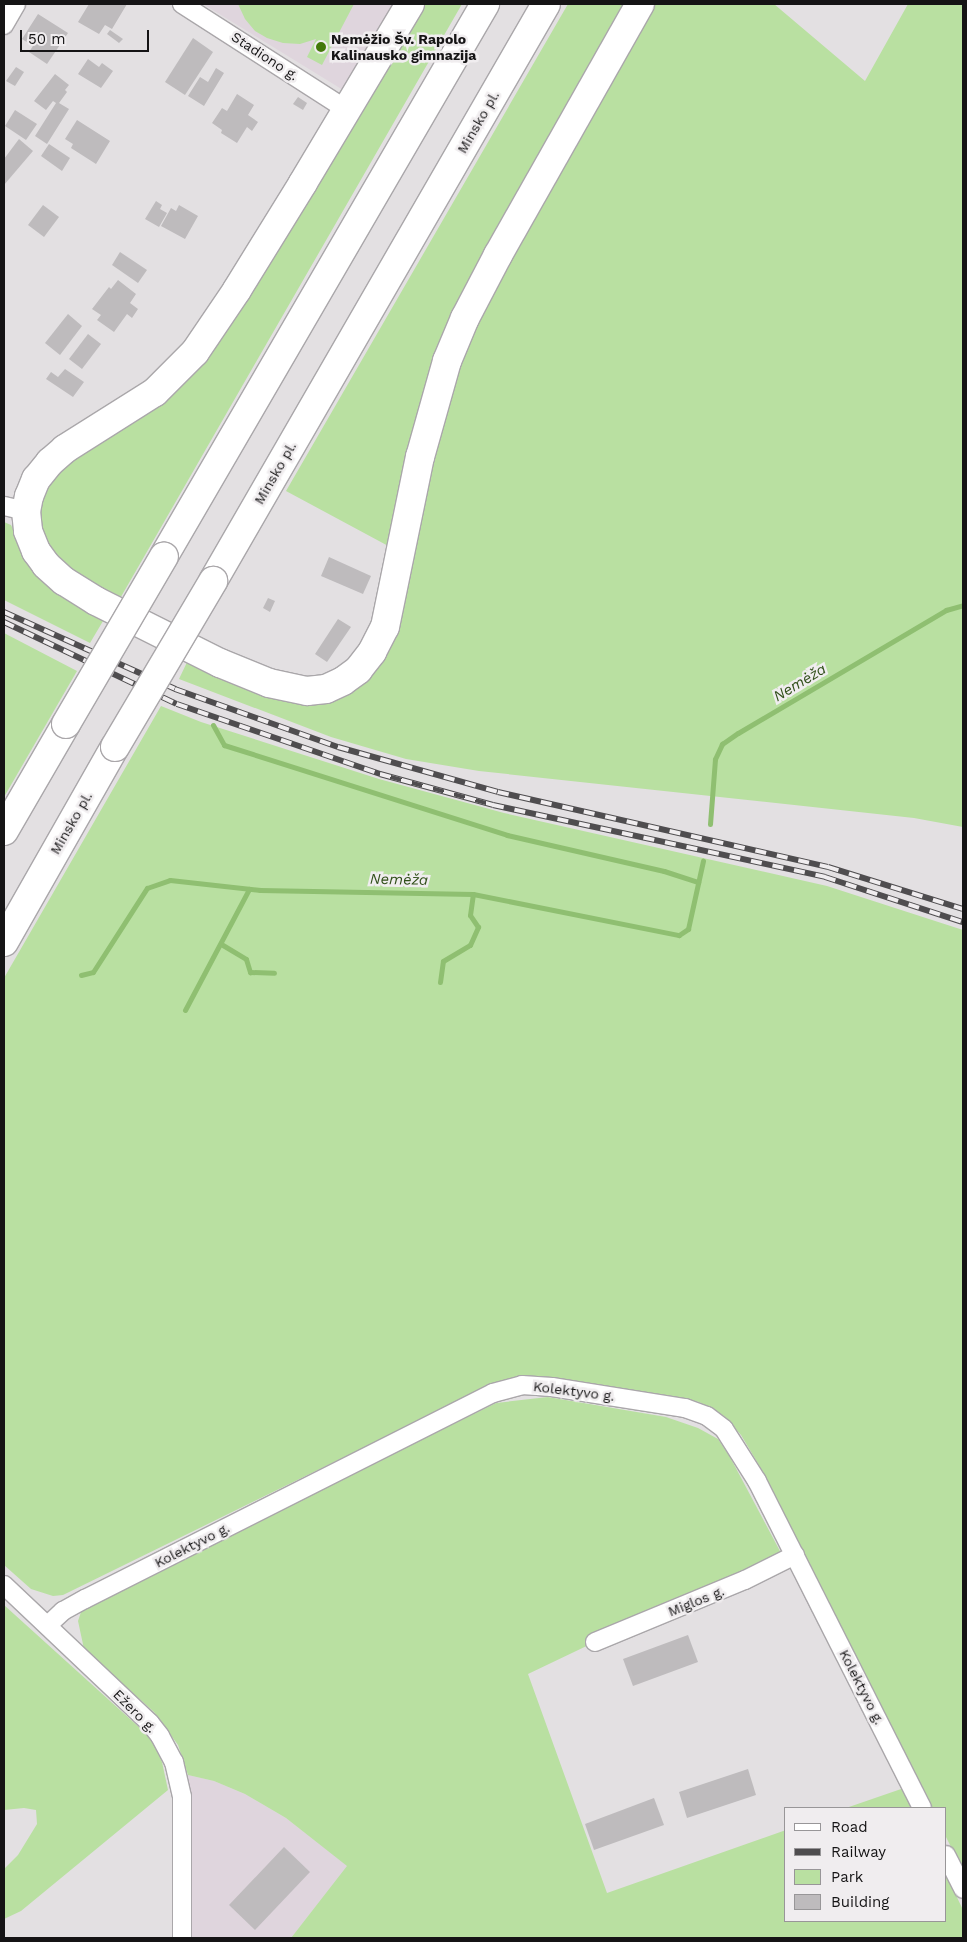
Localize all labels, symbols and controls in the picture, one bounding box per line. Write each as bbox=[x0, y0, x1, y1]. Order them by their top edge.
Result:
scale bar bbox=[22, 20, 151, 52]
street label: Stadiono g. bbox=[228, 28, 302, 84]
text: 50 m bbox=[28, 30, 65, 48]
place label: Nemėžio Šv. Rapolo Kalinausko gimnazija bbox=[331, 31, 476, 64]
marker: Nemėžio Šv. Rapolo Kalinausko gimnazija bbox=[315, 41, 327, 53]
street label: Minsko pl. bbox=[453, 88, 503, 156]
street label: Minsko pl. bbox=[250, 439, 300, 507]
water label: Nemėža bbox=[770, 660, 830, 706]
street label: Minsko pl. bbox=[46, 789, 96, 857]
water label: Nemėža bbox=[370, 870, 428, 890]
street label: Kolektyvo g. bbox=[532, 1378, 616, 1404]
street label: Kolektyvo g. bbox=[152, 1519, 232, 1571]
street label: Miglos g. bbox=[665, 1582, 727, 1620]
street label: Kolektyvo g. bbox=[836, 1647, 888, 1727]
street label: Ežero g. bbox=[110, 1686, 160, 1736]
legend bbox=[784, 1807, 947, 1922]
text: Road bbox=[831, 1818, 868, 1836]
text: Railway bbox=[831, 1843, 886, 1861]
text: Park bbox=[831, 1868, 863, 1886]
text: Building bbox=[831, 1893, 889, 1911]

